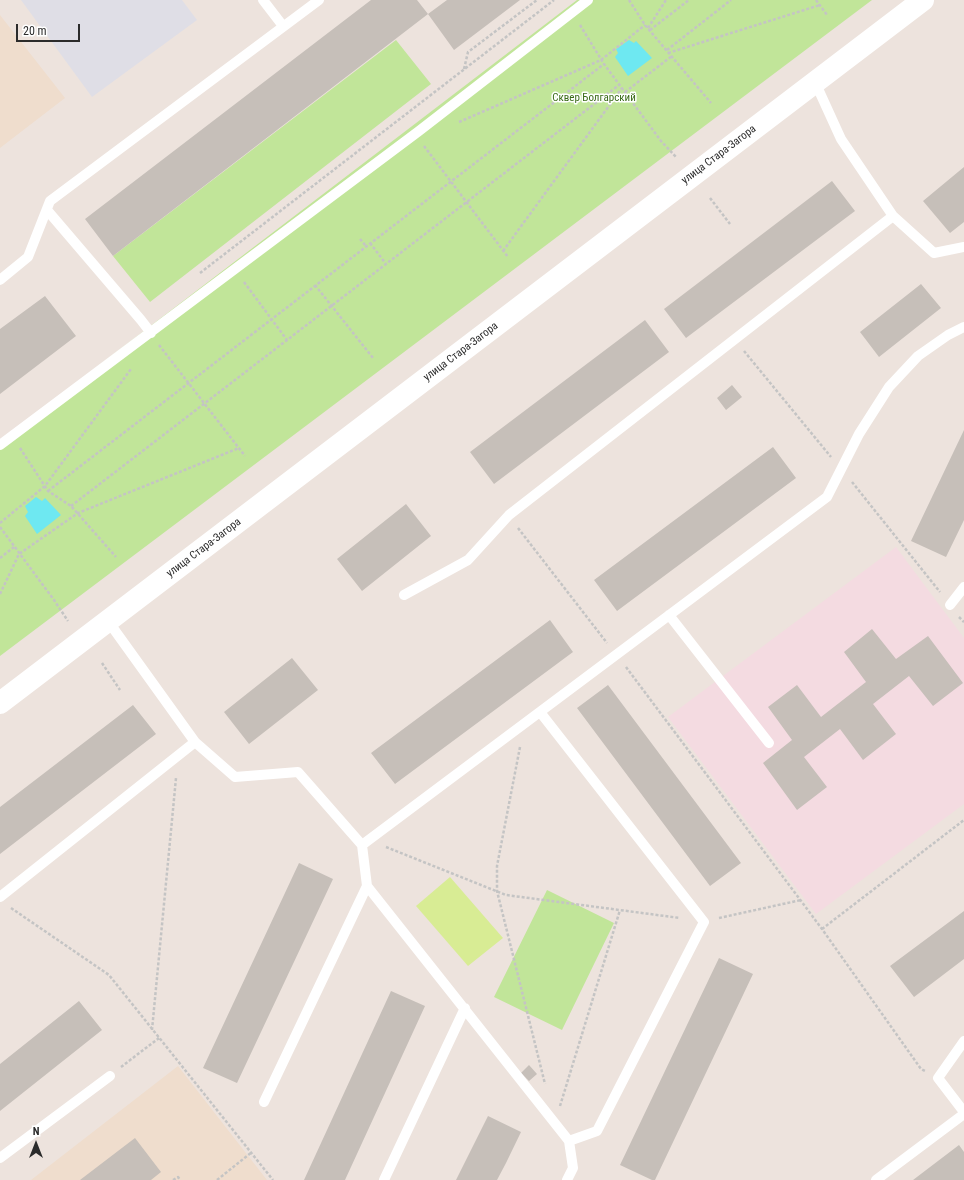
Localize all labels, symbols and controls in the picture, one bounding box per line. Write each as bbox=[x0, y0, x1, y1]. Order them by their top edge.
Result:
scale bar bbox=[18, 16, 82, 42]
text: 20 m bbox=[23, 24, 47, 38]
park label: Сквер Болгарский bbox=[552, 91, 636, 105]
street label: улица Стара-Загора bbox=[679, 123, 759, 187]
street label: улица Стара-Загора bbox=[421, 320, 501, 384]
street label: улица Стара-Загора bbox=[164, 516, 244, 580]
north arrow bbox=[16, 1124, 56, 1164]
text: N bbox=[33, 1125, 39, 1138]

